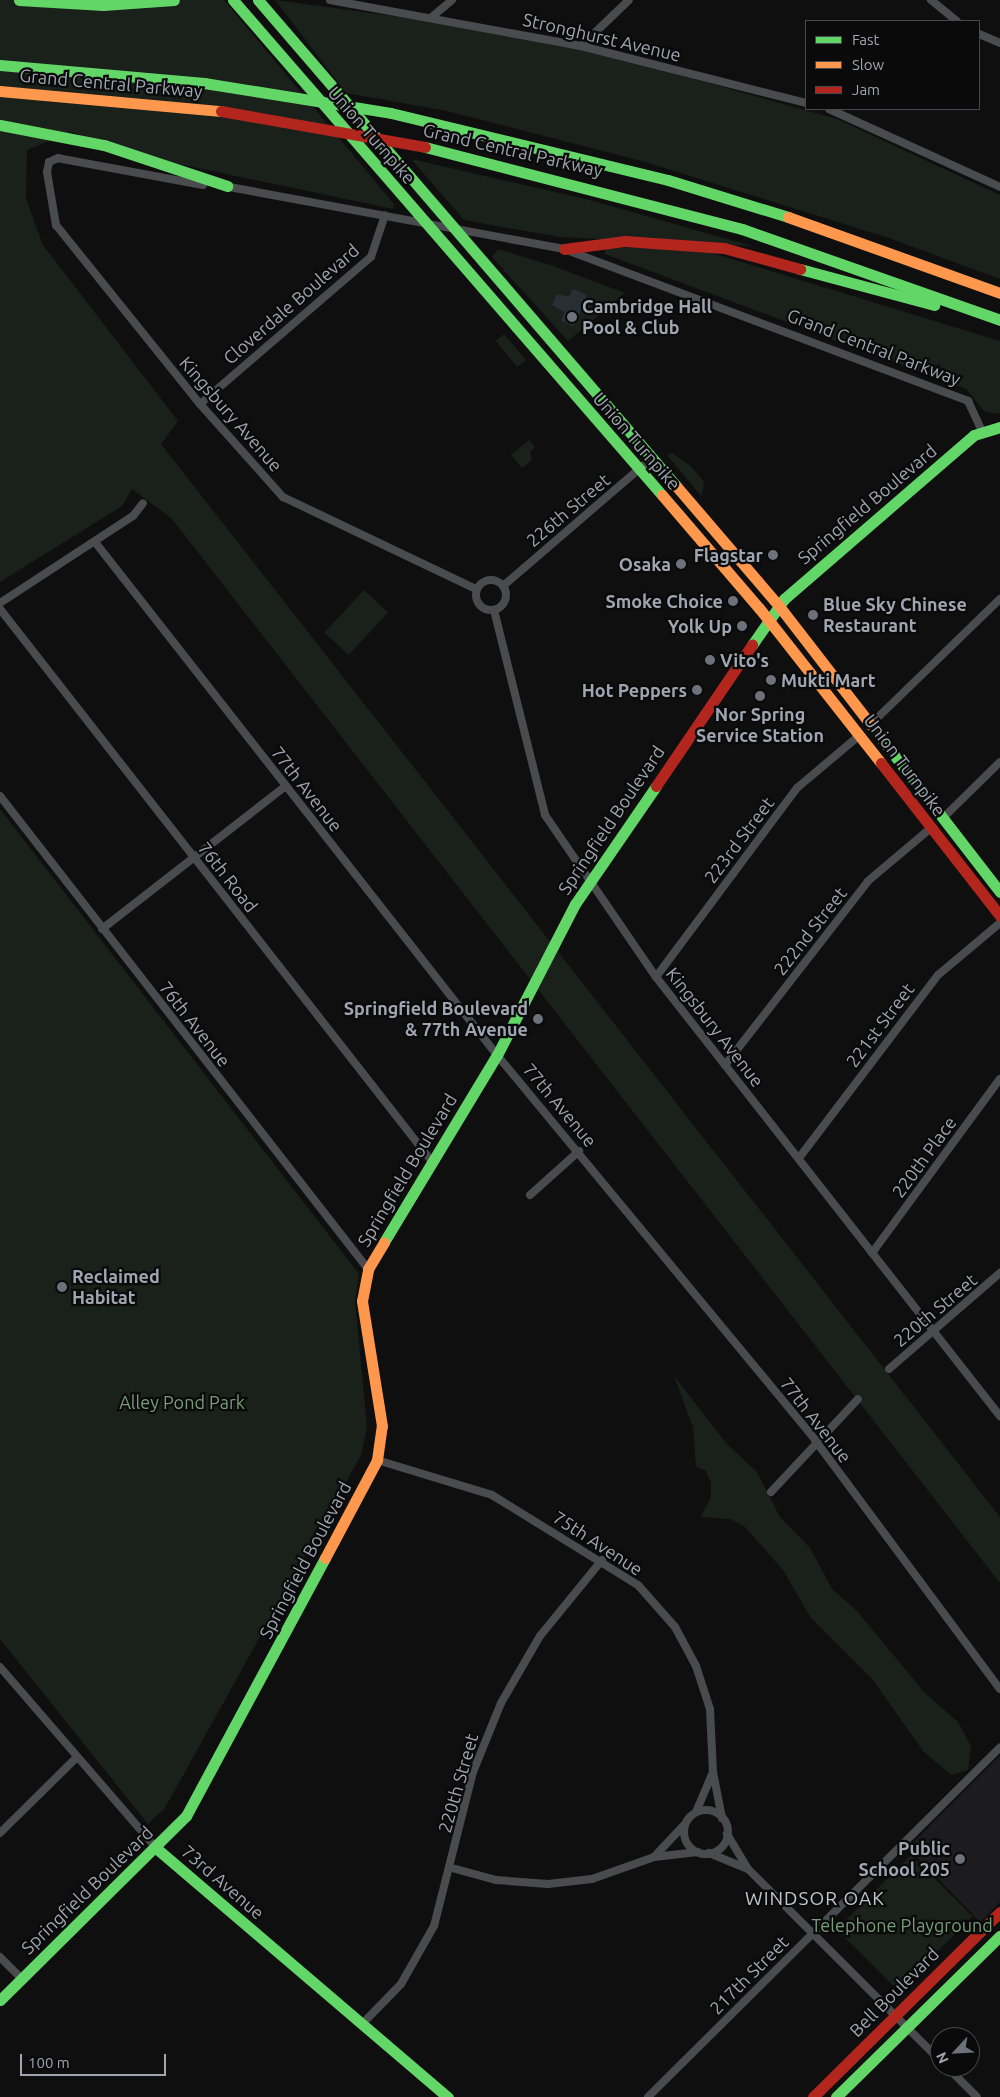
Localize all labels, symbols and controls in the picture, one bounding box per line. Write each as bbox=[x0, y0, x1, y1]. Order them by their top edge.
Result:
street label: Stronghurst Avenue bbox=[521, 8, 683, 66]
legend bbox=[805, 20, 980, 110]
text: Fast bbox=[852, 31, 879, 48]
text: Slow bbox=[852, 56, 884, 73]
street label: Grand Central Parkway bbox=[19, 64, 203, 102]
text: Jam bbox=[852, 81, 880, 98]
street label: Union Turnpike bbox=[324, 82, 420, 188]
street label: Grand Central Parkway bbox=[421, 119, 605, 181]
street label: Cloverdale Boulevard bbox=[219, 239, 363, 369]
place label: Cambridge Hall Pool & Club bbox=[582, 296, 712, 338]
street label: Grand Central Parkway bbox=[784, 304, 964, 390]
marker: Cambridge Hall Pool & Club bbox=[566, 311, 578, 323]
street label: Kingsbury Avenue bbox=[175, 352, 287, 476]
street label: Union Turnpike bbox=[589, 388, 685, 494]
street label: Springfield Boulevard bbox=[793, 440, 941, 568]
street label: 226th Street bbox=[522, 469, 614, 551]
place label: Flagstar bbox=[694, 544, 763, 566]
marker: Flagstar bbox=[767, 549, 779, 561]
place label: Osaka bbox=[619, 553, 671, 575]
marker: Osaka bbox=[675, 558, 687, 570]
place label: Smoke Choice bbox=[606, 590, 723, 612]
place label: Blue Sky Chinese Restaurant bbox=[823, 594, 967, 636]
marker: Smoke Choice bbox=[727, 595, 739, 607]
marker: Blue Sky Chinese Restaurant bbox=[807, 609, 819, 621]
place label: Yolk Up bbox=[668, 615, 732, 637]
marker: Yolk Up bbox=[736, 620, 748, 632]
place label: Vito's bbox=[720, 649, 769, 671]
marker: Vito's bbox=[704, 654, 716, 666]
place label: Mukti Mart bbox=[781, 669, 876, 691]
marker: Mukti Mart bbox=[765, 674, 777, 686]
place label: Hot Peppers bbox=[582, 679, 687, 701]
marker: Hot Peppers bbox=[691, 684, 703, 696]
marker: Nor Spring Service Station bbox=[754, 690, 766, 702]
place label: Nor Spring Service Station bbox=[696, 704, 824, 746]
street label: Union Turnpike bbox=[860, 710, 950, 820]
street label: 77th Avenue bbox=[267, 742, 347, 836]
street label: Springfield Boulevard bbox=[553, 742, 669, 898]
street label: 223rd Street bbox=[700, 793, 778, 887]
street label: 76th Road bbox=[194, 838, 262, 916]
street label: 222nd Street bbox=[769, 883, 851, 979]
street label: Kingsbury Avenue bbox=[662, 963, 768, 1091]
street label: 76th Avenue bbox=[155, 977, 235, 1071]
street label: 221st Street bbox=[841, 979, 919, 1071]
place label: Springfield Boulevard & 77th Avenue bbox=[344, 998, 528, 1040]
marker: Springfield Boulevard & 77th Avenue bbox=[532, 1013, 544, 1025]
street label: 77th Avenue bbox=[519, 1059, 601, 1151]
street label: Springfield Boulevard bbox=[353, 1090, 461, 1250]
street label: 220th Place bbox=[887, 1112, 961, 1202]
place label: Reclaimed Habitat bbox=[72, 1266, 160, 1308]
street label: 220th Street bbox=[889, 1269, 981, 1351]
marker: Reclaimed Habitat bbox=[56, 1281, 68, 1293]
street label: 77th Avenue bbox=[776, 1373, 856, 1467]
park label: Alley Pond Park bbox=[119, 1391, 245, 1413]
street label: Springfield Boulevard bbox=[254, 1478, 356, 1642]
street label: 75th Avenue bbox=[549, 1506, 647, 1580]
street label: 220th Street bbox=[434, 1731, 482, 1835]
street label: Springfield Boulevard bbox=[17, 1822, 157, 1958]
place label: Public School 205 bbox=[859, 1838, 950, 1880]
street label: 73rd Avenue bbox=[177, 1840, 269, 1924]
marker: Public School 205 bbox=[954, 1853, 966, 1865]
district label: WINDSOR OAK bbox=[744, 1888, 886, 1910]
park label: Telephone Playground bbox=[811, 1914, 993, 1936]
street label: 217th Street bbox=[705, 1931, 793, 2019]
street label: Bell Boulevard bbox=[845, 1943, 943, 2041]
north arrow bbox=[930, 2027, 980, 2077]
scale bar bbox=[22, 2044, 169, 2076]
text: N bbox=[933, 2050, 952, 2066]
text: 100 m bbox=[28, 2054, 70, 2071]

